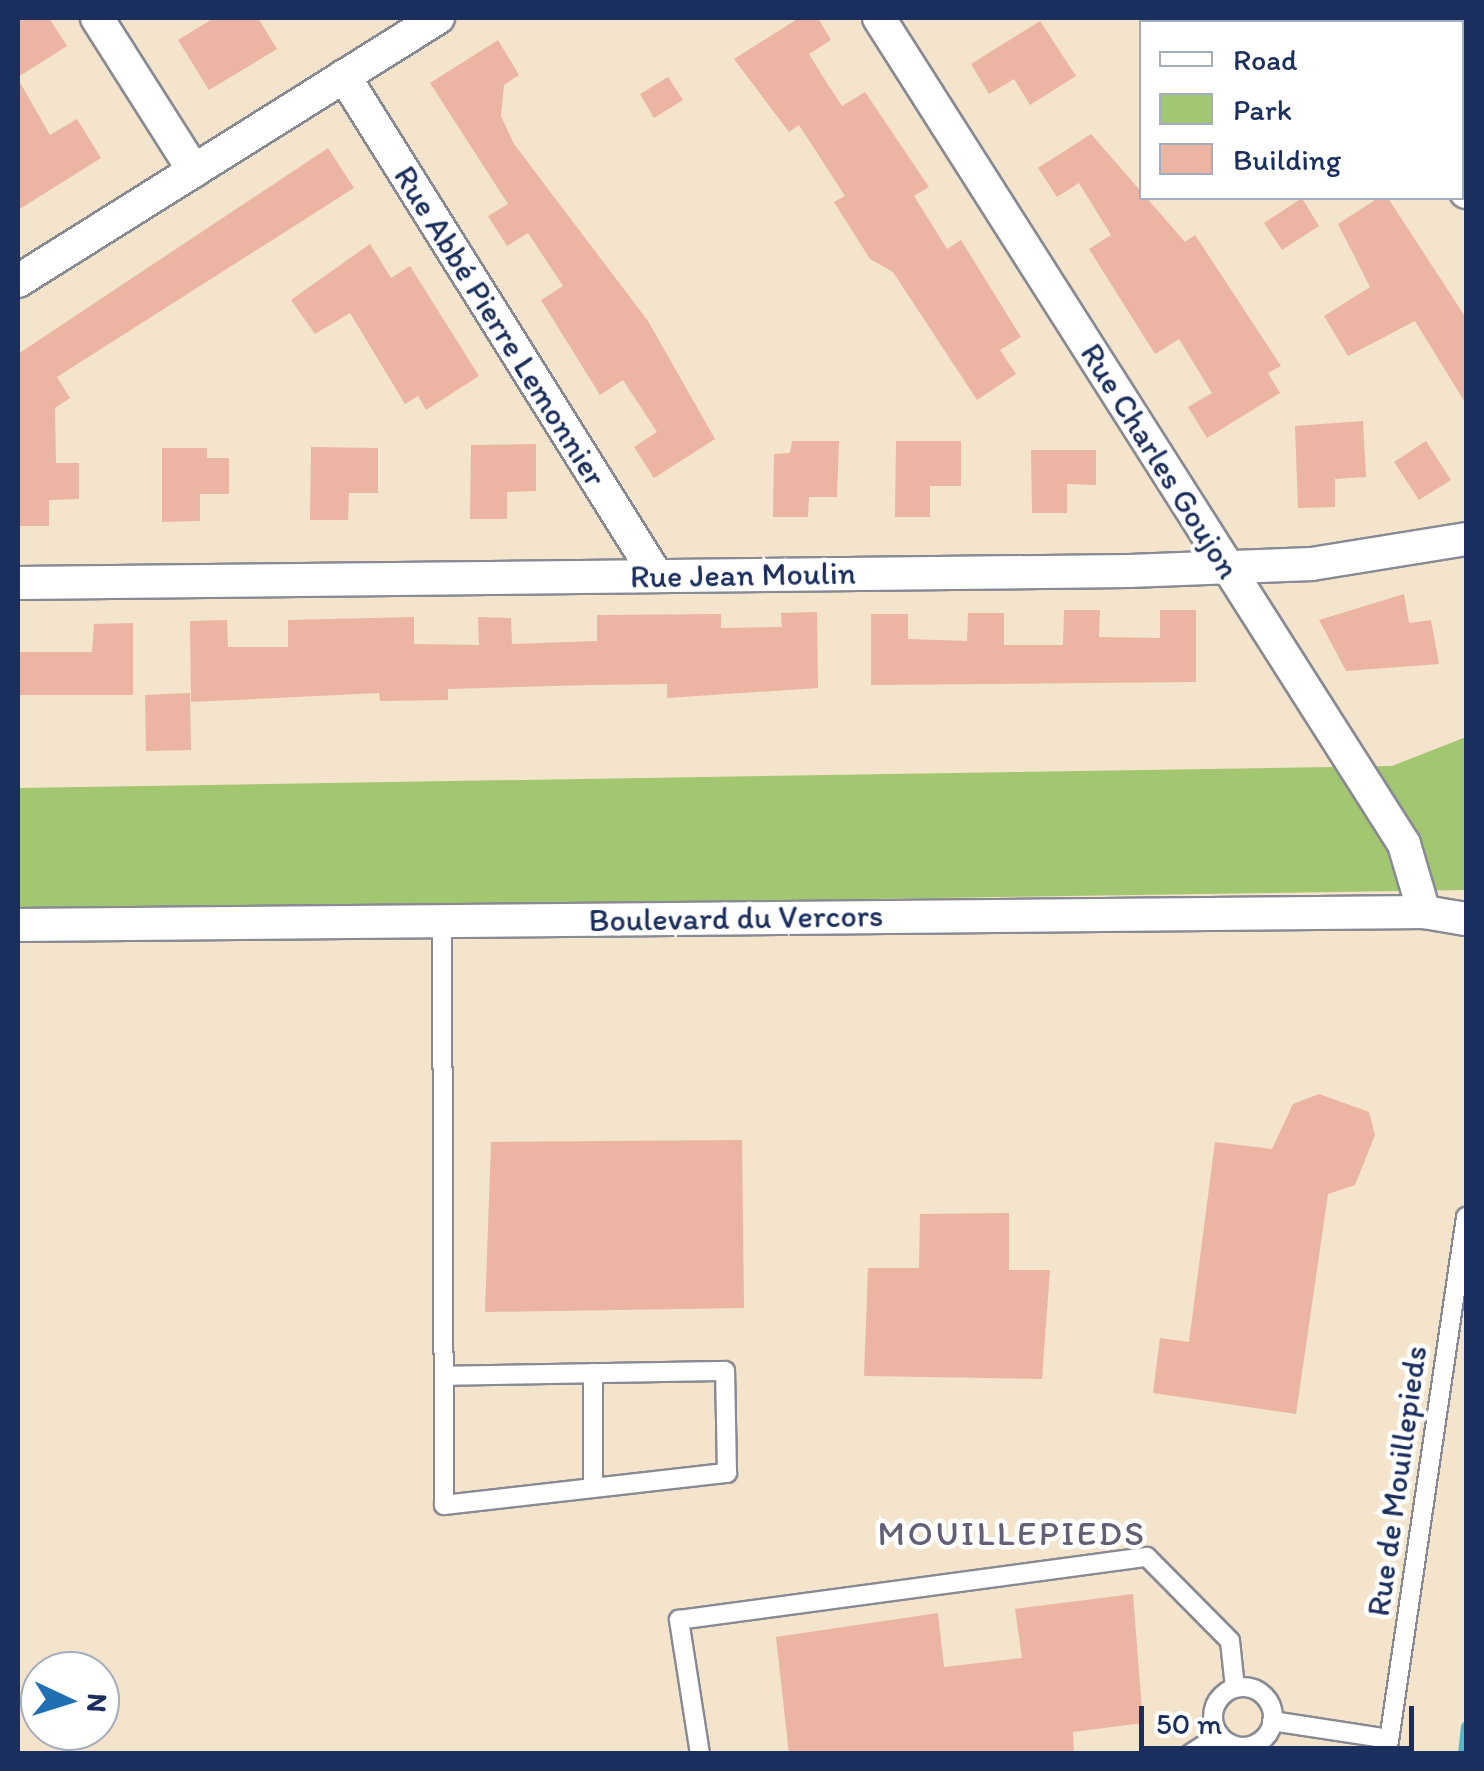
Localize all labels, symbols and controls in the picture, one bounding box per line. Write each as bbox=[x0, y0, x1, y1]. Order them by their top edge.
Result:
legend bbox=[1139, 20, 1464, 200]
text: Road bbox=[1233, 41, 1298, 78]
text: Park bbox=[1233, 91, 1292, 128]
text: Building bbox=[1233, 141, 1341, 178]
street label: Rue Abbé Pierre Lemonnier bbox=[386, 159, 614, 493]
street label: Rue Charles Goujon bbox=[1072, 337, 1248, 585]
street label: Rue Jean Moulin bbox=[630, 554, 856, 596]
street label: Boulevard du Vercors bbox=[589, 896, 883, 940]
street label: Rue de Mouillepieds bbox=[1359, 1343, 1435, 1619]
district label: MOUILLEPIEDS bbox=[880, 1512, 1144, 1554]
north arrow bbox=[20, 1651, 120, 1751]
scale bar bbox=[1144, 1686, 1419, 1748]
text: N bbox=[80, 1692, 116, 1714]
text: 50 m bbox=[1156, 1705, 1222, 1742]

